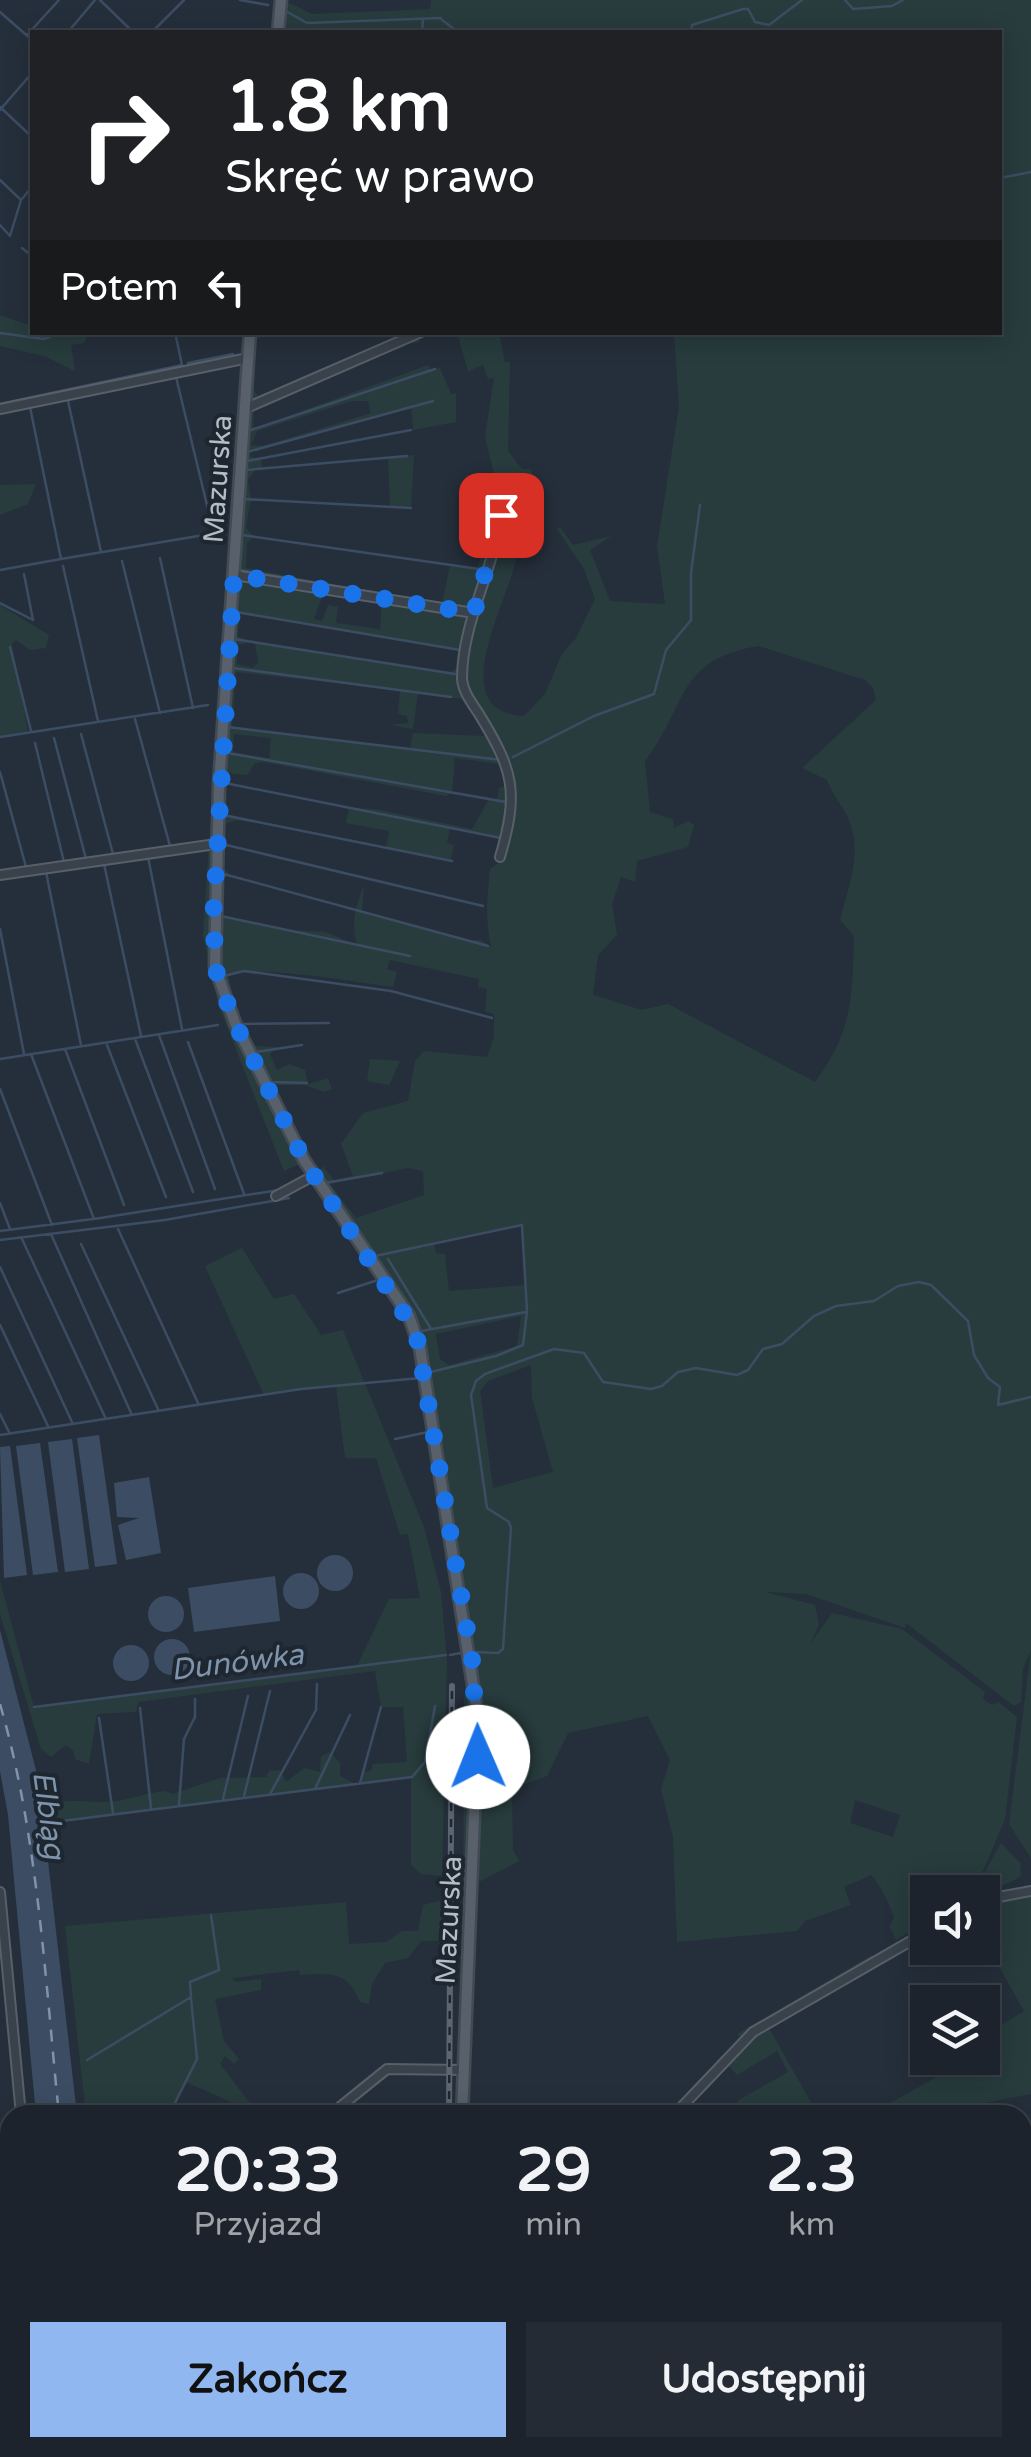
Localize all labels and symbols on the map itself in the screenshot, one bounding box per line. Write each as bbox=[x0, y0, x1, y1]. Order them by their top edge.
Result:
street label: Mazurska bbox=[197, 414, 239, 544]
pin bbox=[459, 473, 544, 558]
water label: Dunówka bbox=[169, 1636, 307, 1689]
position arrow bbox=[426, 1705, 530, 1809]
water label: Elbląg bbox=[24, 1769, 73, 1864]
street label: Mazurska bbox=[429, 1855, 469, 1985]

